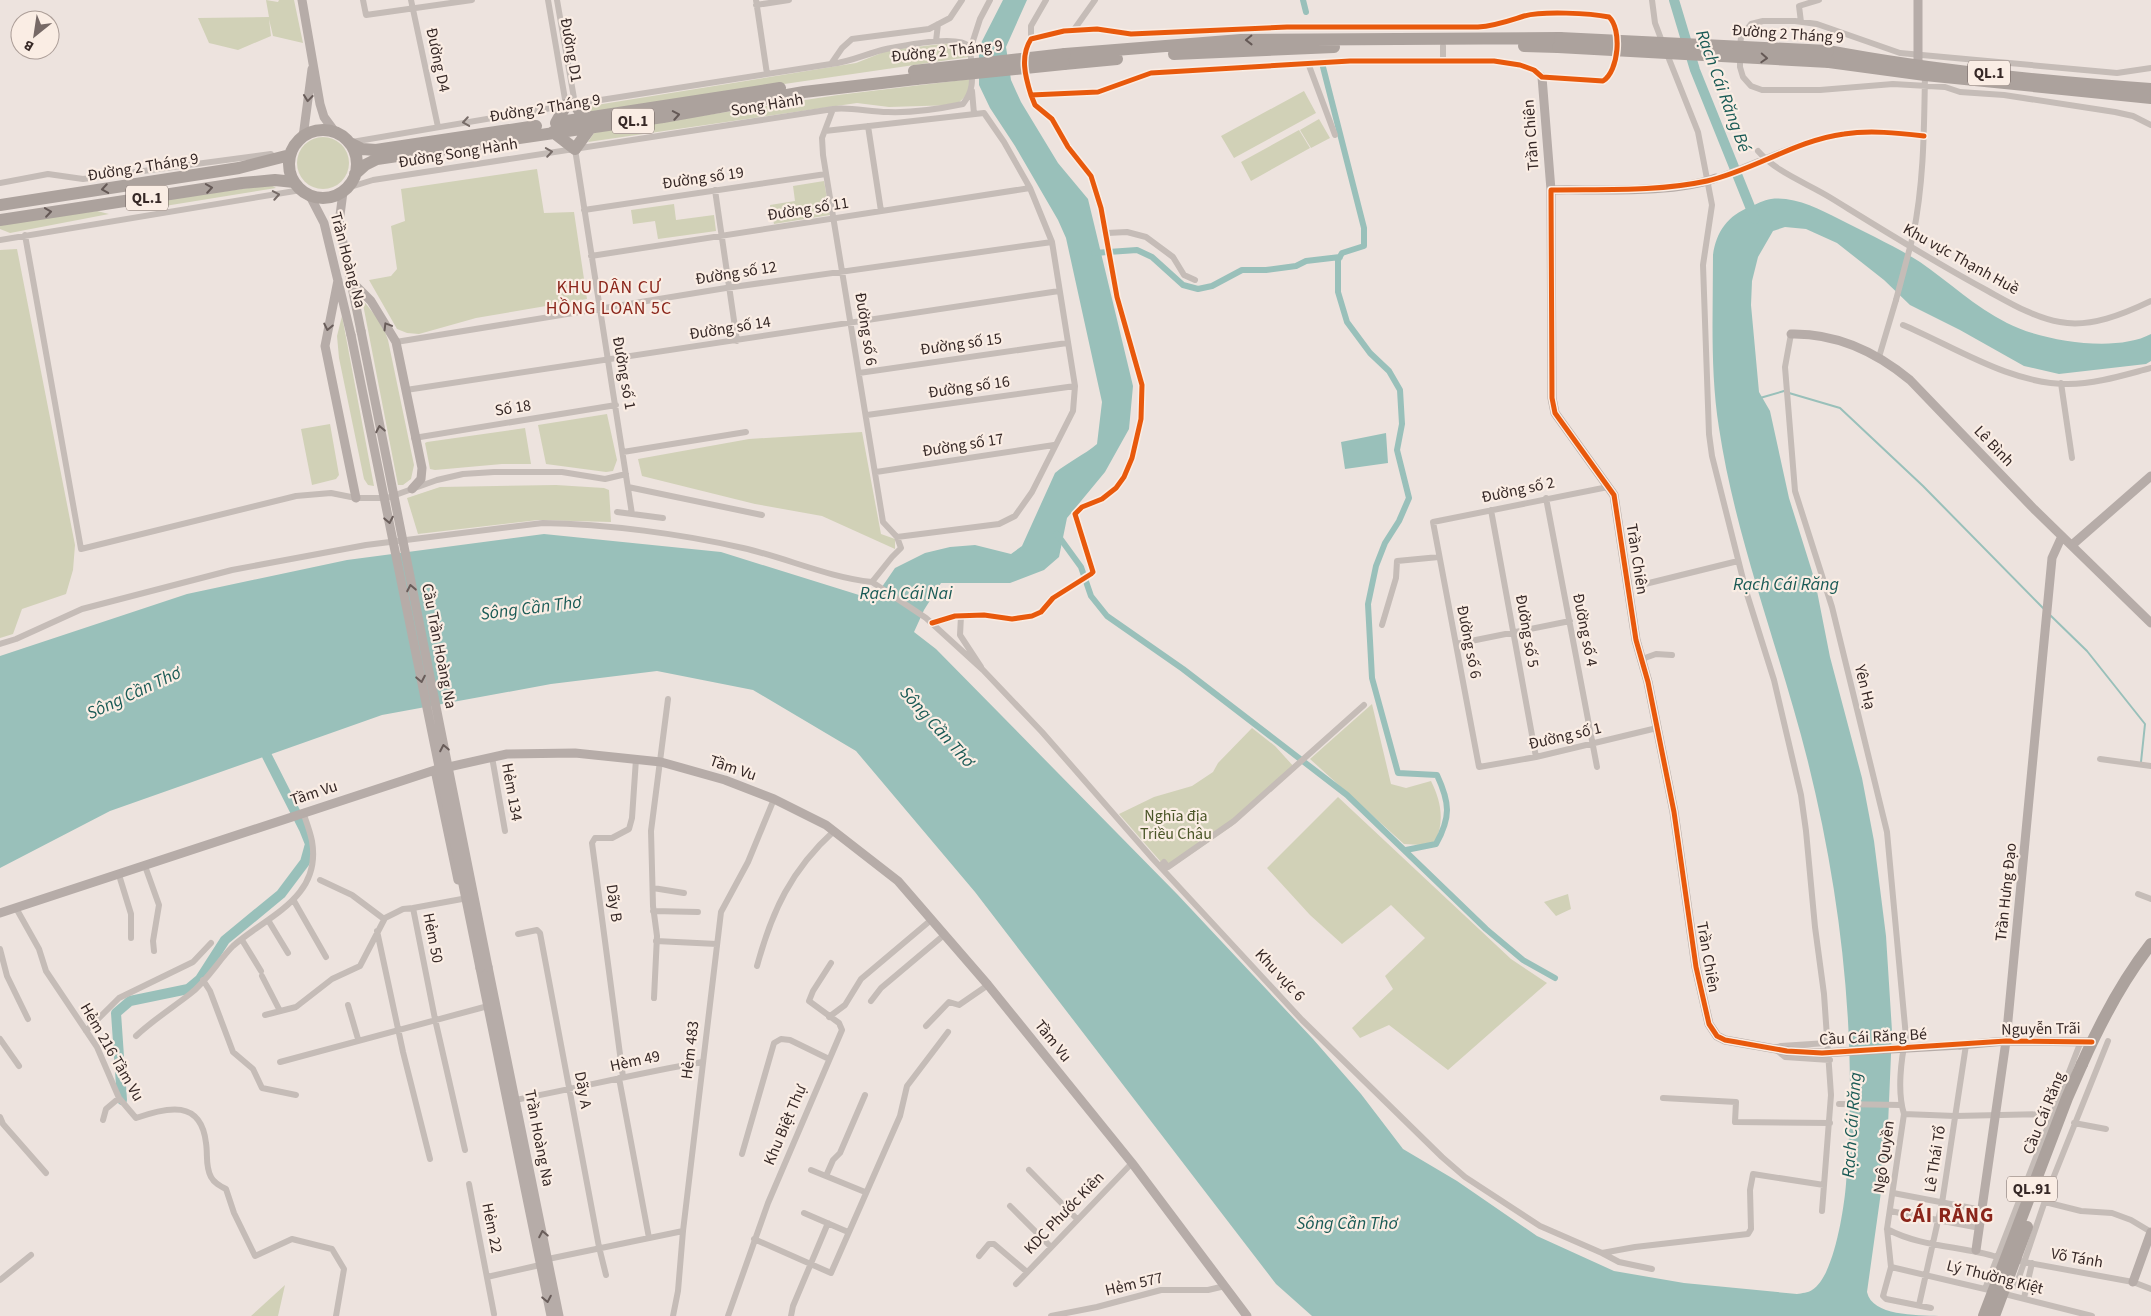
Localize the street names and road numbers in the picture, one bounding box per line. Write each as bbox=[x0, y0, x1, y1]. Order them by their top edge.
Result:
street label: Đường D1 bbox=[554, 16, 588, 84]
street label: Đường 2 Tháng 9 bbox=[1731, 19, 1845, 49]
street label: Đường D4 bbox=[420, 26, 456, 94]
street label: Đường 2 Tháng 9 bbox=[890, 34, 1004, 68]
road number: QL.1 bbox=[1968, 60, 2010, 86]
street label: Đường 2 Tháng 9 bbox=[488, 88, 602, 128]
street label: Song Hành bbox=[729, 88, 805, 122]
street label: Trần Chiên bbox=[1518, 99, 1544, 171]
road number: QL.1 bbox=[612, 108, 654, 134]
street label: Đường Song Hành bbox=[397, 133, 519, 173]
street label: Đường 2 Tháng 9 bbox=[86, 147, 200, 187]
street label: Đường số 19 bbox=[661, 161, 745, 195]
road number: QL.1 bbox=[126, 186, 168, 210]
street label: Đường số 11 bbox=[766, 192, 850, 226]
street label: Trần Hoàng Na bbox=[325, 210, 371, 310]
street label: Khu vực Thạnh Huề bbox=[1899, 218, 2023, 300]
street label: Đường số 12 bbox=[694, 256, 778, 290]
street label: Đường số 6 bbox=[849, 291, 883, 367]
street label: Đường số 14 bbox=[688, 311, 772, 345]
street label: Đường số 15 bbox=[919, 327, 1003, 361]
street label: Đường số 1 bbox=[607, 335, 641, 411]
street label: Đường số 16 bbox=[927, 370, 1011, 404]
street label: Số 18 bbox=[493, 394, 533, 422]
street label: Lê Bình bbox=[1969, 421, 2019, 471]
street label: Đường số 17 bbox=[921, 428, 1005, 462]
street label: Đường số 2 bbox=[1479, 472, 1557, 508]
street label: Trần Chiên bbox=[1621, 522, 1653, 596]
street label: Cầu Trần Hoàng Na bbox=[416, 581, 462, 711]
street label: Đường số 4 bbox=[1567, 592, 1603, 668]
street label: Đường số 5 bbox=[1510, 593, 1544, 669]
street label: Đường số 6 bbox=[1451, 604, 1487, 680]
street label: Yên Hạ bbox=[1849, 661, 1881, 712]
street label: Đường số 1 bbox=[1526, 717, 1604, 755]
street label: Tầm Vu bbox=[707, 750, 759, 786]
street label: Hẻm 134 bbox=[496, 761, 528, 823]
street label: Tầm Vu bbox=[288, 775, 340, 811]
street label: Trần Hưng Đạo bbox=[1990, 842, 2022, 942]
street label: Dãy B bbox=[600, 883, 628, 923]
street label: Hẻm 50 bbox=[417, 911, 449, 965]
street label: Trần Chiên bbox=[1691, 920, 1725, 994]
street label: Khu vực 6 bbox=[1250, 944, 1310, 1006]
street label: Hẻm 216 Tầm Vu bbox=[75, 999, 149, 1105]
street label: Tầm Vu bbox=[1029, 1015, 1077, 1067]
street label: Nguyễn Trãi bbox=[2001, 1017, 2081, 1041]
street label: Hẻm 483 bbox=[676, 1019, 704, 1080]
street label: Cầu Cái Răng Bé bbox=[1819, 1023, 1928, 1051]
street label: Hèm 49 bbox=[608, 1045, 662, 1077]
street label: Cầu Cái Răng bbox=[2017, 1068, 2071, 1158]
street label: Dãy A bbox=[569, 1070, 597, 1111]
street label: Khu Biệt Thự bbox=[758, 1081, 812, 1169]
street label: Trần Hoàng Na bbox=[519, 1088, 559, 1188]
street label: Ngô Quyền bbox=[1868, 1119, 1900, 1195]
street label: Lê Thái Tổ bbox=[1919, 1124, 1951, 1194]
street label: KDC Phước Kiên bbox=[1019, 1167, 1109, 1259]
road number: QL.91 bbox=[2007, 1176, 2057, 1202]
street label: Hẻm 22 bbox=[476, 1201, 508, 1255]
street label: Võ Tánh bbox=[2049, 1243, 2105, 1273]
street label: Lý Thường Kiệt bbox=[1944, 1254, 2046, 1300]
street label: Hẻm 577 bbox=[1103, 1267, 1165, 1301]

